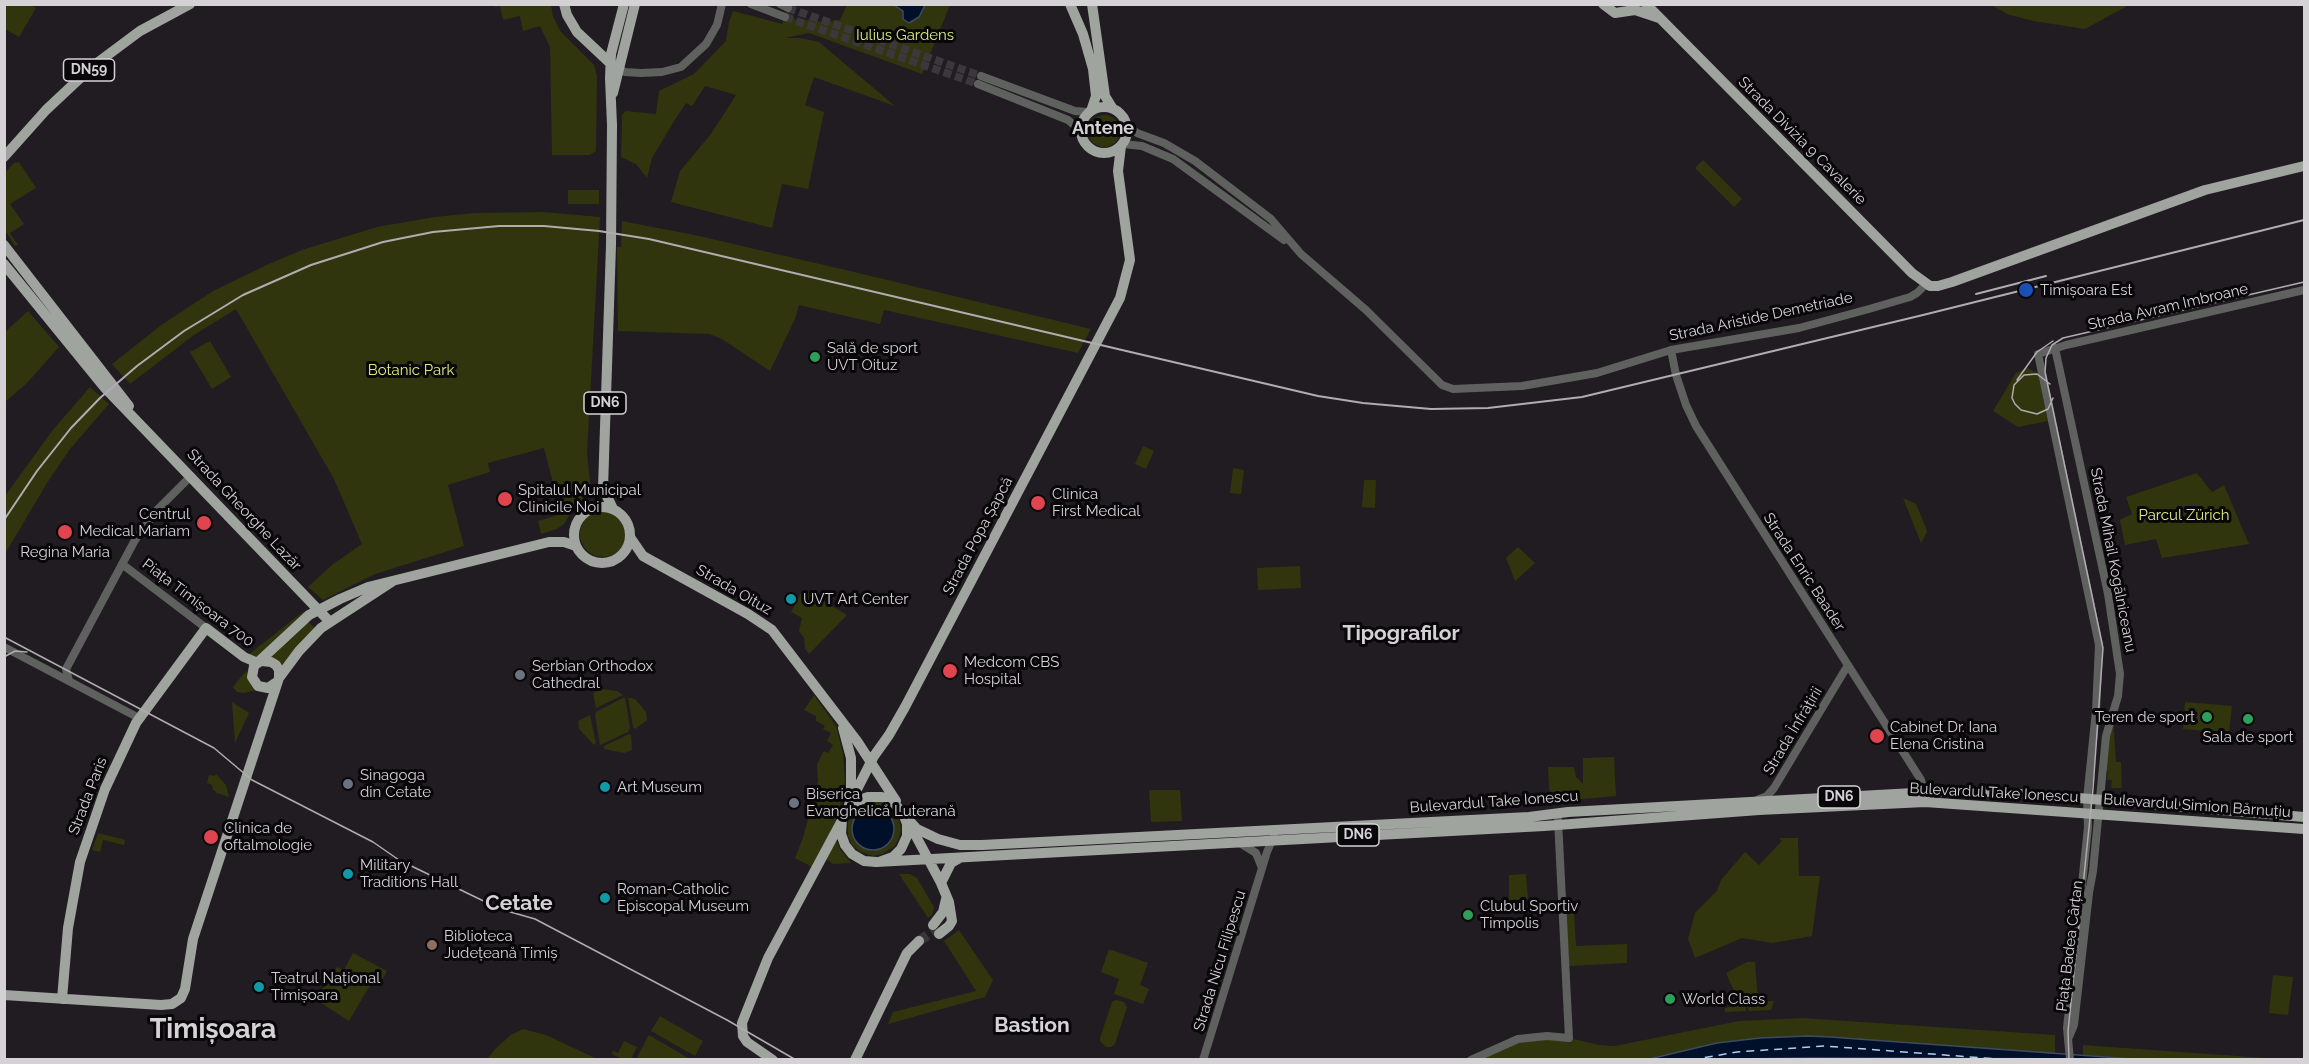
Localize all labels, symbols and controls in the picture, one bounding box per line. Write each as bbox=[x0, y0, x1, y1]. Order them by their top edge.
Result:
park label: Iulius Gardens bbox=[856, 26, 954, 44]
road number: DN59 bbox=[64, 59, 115, 81]
street label: Strada Divizia 9 Cavalerie bbox=[1734, 73, 1870, 209]
district label: Antene bbox=[1072, 118, 1134, 140]
street label: Strada Avram Imbroane bbox=[2086, 280, 2250, 334]
marker: Timișoara Est bbox=[2017, 281, 2035, 299]
place label: Timișoara Est bbox=[2040, 281, 2132, 299]
street label: Strada Aristide Demetriade bbox=[1668, 289, 1854, 345]
place label: Sală de sport UVT Oituz bbox=[827, 339, 918, 374]
marker: Sală de sport UVT Oituz bbox=[808, 350, 822, 364]
park label: Botanic Park bbox=[368, 361, 454, 379]
road number: DN6 bbox=[584, 392, 626, 414]
street label: Strada Gheorghe Lazăr bbox=[183, 446, 305, 574]
street label: Strada Mihail Kogălniceanu bbox=[2086, 466, 2140, 654]
street label: Strada Popa Șapcă bbox=[939, 474, 1017, 598]
place label: Spitalul Municipal Clinicile Noi bbox=[518, 481, 641, 516]
place label: Clinica First Medical bbox=[1052, 485, 1140, 520]
marker: Spitalul Municipal Clinicile Noi bbox=[496, 490, 514, 508]
marker: Clinica First Medical bbox=[1029, 494, 1047, 512]
place label: Centrul Medical Mariam bbox=[80, 505, 190, 540]
park label: Parcul Zürich bbox=[2138, 506, 2230, 524]
street label: Strada Enric Baader bbox=[1759, 510, 1849, 634]
marker: Centrul Medical Mariam bbox=[195, 514, 213, 532]
marker: Regina Maria bbox=[56, 523, 74, 541]
place label: Regina Maria bbox=[20, 543, 110, 561]
street label: Piața Timișoara 700 bbox=[139, 555, 257, 651]
street label: Strada Oituz bbox=[693, 561, 775, 619]
place label: UVT Art Center bbox=[803, 590, 908, 608]
marker: UVT Art Center bbox=[784, 592, 798, 606]
district label: Tipografilor bbox=[1342, 621, 1460, 647]
place label: Medcom CBS Hospital bbox=[964, 653, 1059, 688]
place label: Serbian Orthodox Cathedral bbox=[532, 657, 653, 692]
marker: Medcom CBS Hospital bbox=[941, 662, 959, 680]
marker: Serbian Orthodox Cathedral bbox=[513, 668, 527, 682]
street label: Strada Înfrățirii bbox=[1760, 684, 1826, 778]
place label: Teren de sport bbox=[2095, 708, 2195, 726]
marker: Teren de sport bbox=[2200, 710, 2214, 724]
marker: Sala de sport bbox=[2241, 712, 2255, 726]
place label: Cabinet Dr. Iana Elena Cristina bbox=[1890, 718, 1997, 753]
marker: Cabinet Dr. Iana Elena Cristina bbox=[1868, 727, 1886, 745]
place label: Sala de sport bbox=[2202, 728, 2294, 746]
street label: Strada Paris bbox=[65, 755, 111, 837]
place label: Sinagoga din Cetate bbox=[360, 766, 431, 801]
marker: Sinagoga din Cetate bbox=[341, 777, 355, 791]
place label: Art Museum bbox=[617, 778, 702, 796]
marker: Art Museum bbox=[598, 780, 612, 794]
street label: Bulevardul Take Ionescu bbox=[1909, 780, 2079, 806]
place label: Biserica Evanghelică Luterană bbox=[806, 785, 956, 820]
road number: DN6 bbox=[1818, 786, 1860, 808]
street label: Bulevardul Take Ionescu bbox=[1409, 787, 1579, 817]
street label: Bulevardul Simion Bărnuțiu bbox=[2103, 790, 2291, 822]
marker: Biserica Evanghelică Luterană bbox=[787, 796, 801, 810]
place label: Clinica de oftalmologie bbox=[224, 819, 312, 854]
road number: DN6 bbox=[1337, 824, 1379, 846]
marker: Clinica de oftalmologie bbox=[202, 828, 220, 846]
place label: Military Traditions Hall bbox=[360, 856, 458, 891]
marker: Military Traditions Hall bbox=[341, 867, 355, 881]
place label: Roman-Catholic Episcopal Museum bbox=[617, 880, 749, 915]
street label: Piața Badea Cârțan bbox=[2053, 880, 2087, 1012]
street label: Strada Nicu Filipescu bbox=[1190, 888, 1250, 1034]
district label: Cetate bbox=[485, 891, 553, 917]
marker: Roman-Catholic Episcopal Museum bbox=[598, 891, 612, 905]
place label: Clubul Sportiv Timpolis bbox=[1480, 897, 1578, 932]
marker: Clubul Sportiv Timpolis bbox=[1461, 908, 1475, 922]
place label: Biblioteca Județeană Timiș bbox=[444, 927, 557, 962]
marker: Biblioteca Județeană Timiș bbox=[425, 938, 439, 952]
place label: Teatrul Național Timișoara bbox=[271, 969, 380, 1004]
marker: Teatrul Național Timișoara bbox=[252, 980, 266, 994]
place label: World Class bbox=[1682, 990, 1765, 1008]
marker: World Class bbox=[1663, 992, 1677, 1006]
district label: Bastion bbox=[994, 1013, 1070, 1039]
district label: Timișoara bbox=[150, 1014, 276, 1046]

